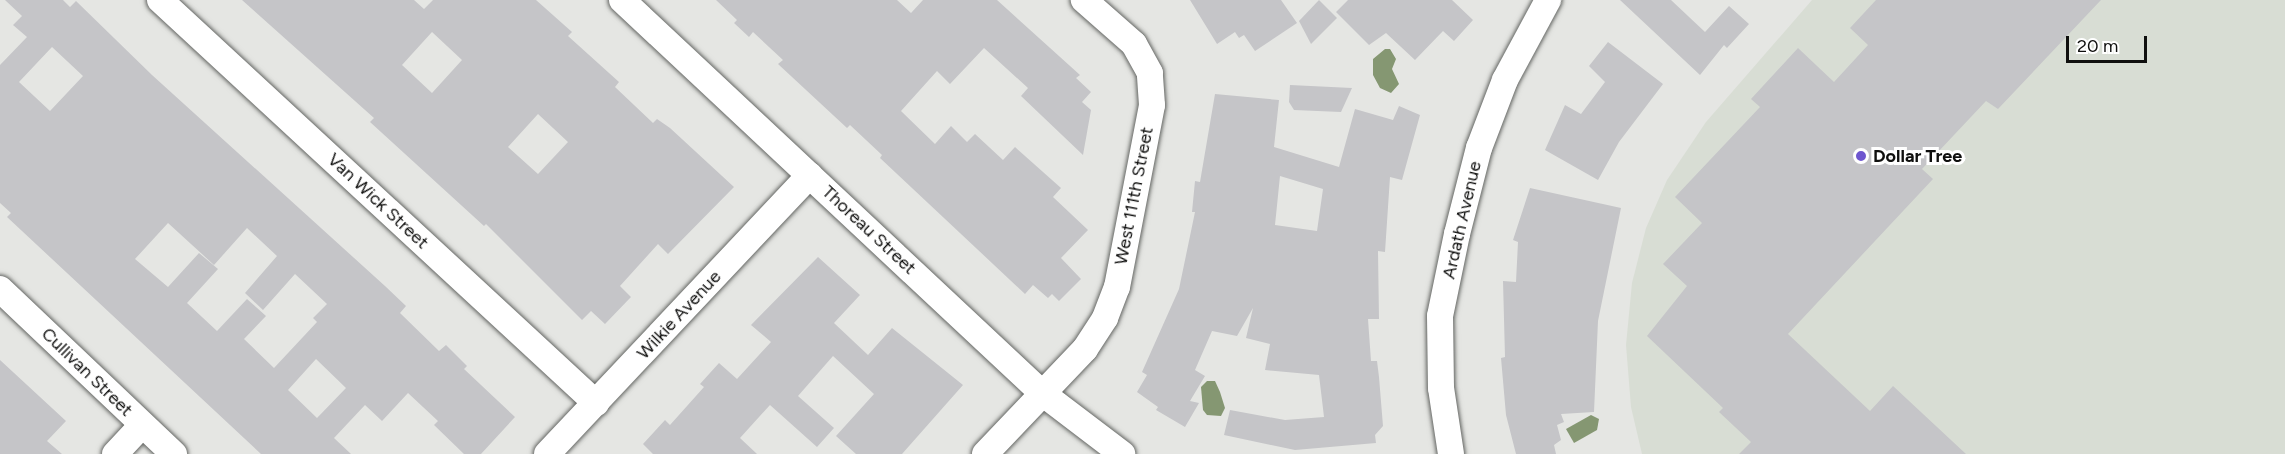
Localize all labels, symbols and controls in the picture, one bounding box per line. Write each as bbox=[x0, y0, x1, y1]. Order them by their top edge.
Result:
scale bar bbox=[2069, 24, 2150, 62]
text: 20 m bbox=[2077, 35, 2118, 57]
street label: West 111th Street bbox=[1110, 125, 1158, 267]
place label: Dollar Tree bbox=[1873, 145, 1962, 167]
street label: Van Wick Street bbox=[323, 149, 433, 253]
marker: Dollar Tree bbox=[1854, 149, 1868, 163]
street label: Ardath Avenue bbox=[1438, 159, 1486, 281]
street label: Thoreau Street bbox=[818, 181, 920, 279]
street label: Wilkie Avenue bbox=[632, 266, 726, 364]
street label: Cullivan Street bbox=[37, 323, 137, 421]

